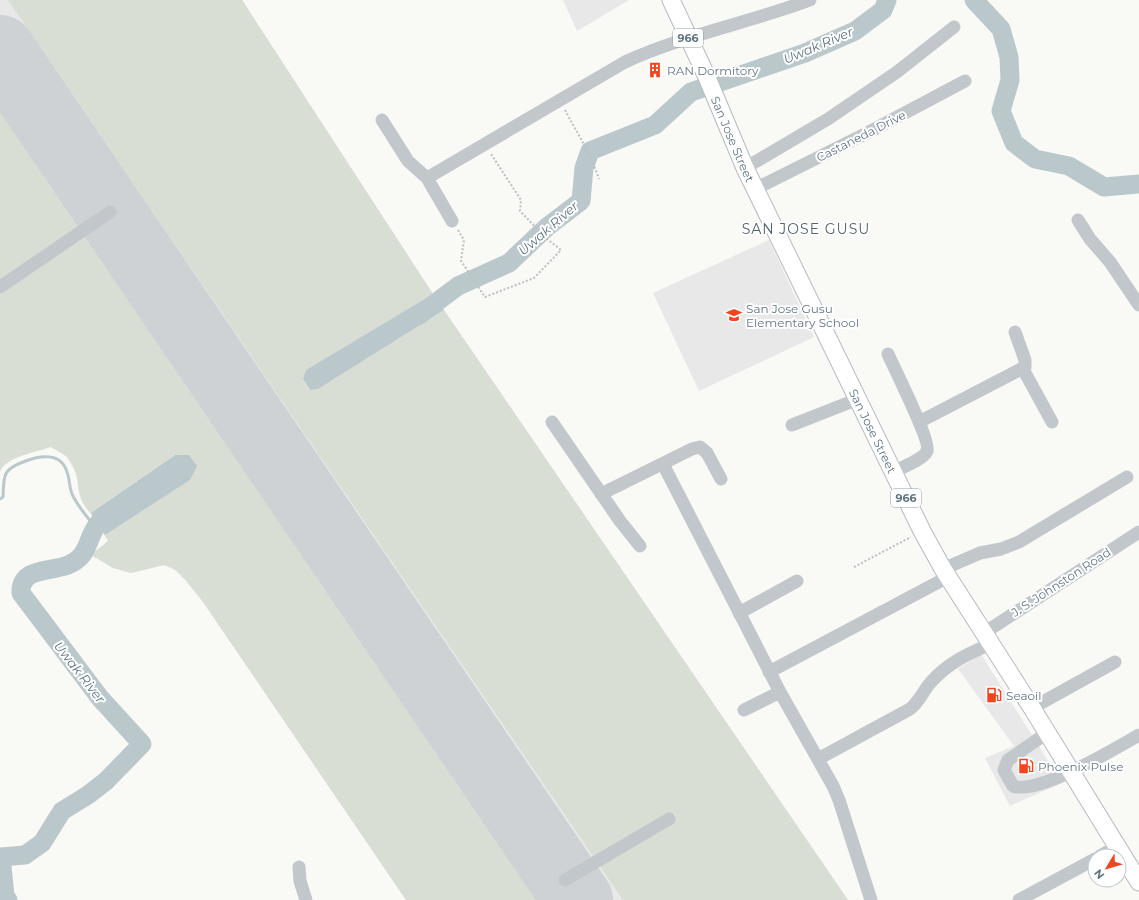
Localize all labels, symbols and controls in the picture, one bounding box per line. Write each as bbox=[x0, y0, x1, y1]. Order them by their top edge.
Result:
water label: Uwak River bbox=[781, 23, 856, 67]
road number: 966 bbox=[673, 29, 703, 47]
building icon: RAN Dormitory bbox=[646, 61, 664, 79]
place label: RAN Dormitory bbox=[667, 63, 759, 78]
street label: San Jose Street bbox=[708, 94, 758, 184]
street label: Castaneda Drive bbox=[814, 107, 908, 165]
water label: Uwak River bbox=[515, 197, 582, 258]
district label: SAN JOSE GUSU bbox=[742, 220, 870, 238]
place label: San Jose Gusu Elementary School bbox=[746, 301, 859, 330]
school or university icon: San Jose Gusu Elementary School bbox=[725, 306, 743, 324]
street label: San Jose Street bbox=[846, 386, 900, 476]
road number: 966 bbox=[891, 489, 921, 507]
street label: J. S. Johnston Road bbox=[1008, 544, 1113, 620]
water label: Uwak River bbox=[51, 638, 110, 707]
fuel station icon: Seaoil bbox=[985, 686, 1003, 704]
place label: Seaoil bbox=[1006, 688, 1042, 703]
fuel station icon: Phoenix Pulse bbox=[1017, 757, 1035, 775]
place label: Phoenix Pulse bbox=[1038, 759, 1123, 774]
north arrow bbox=[1087, 848, 1127, 888]
text: N bbox=[1091, 866, 1107, 882]

